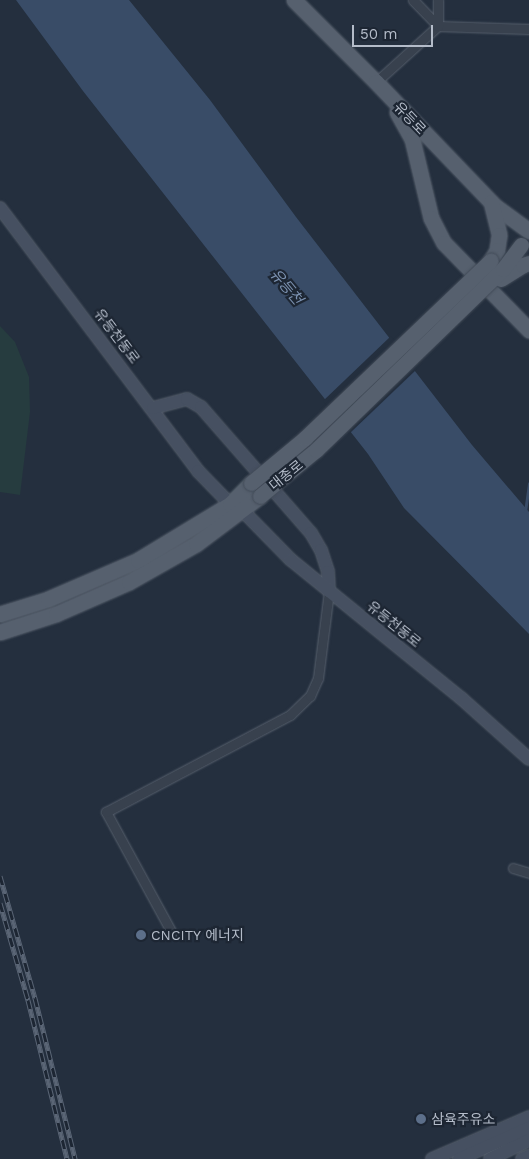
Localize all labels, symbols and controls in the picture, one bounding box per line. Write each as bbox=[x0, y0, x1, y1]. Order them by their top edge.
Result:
scale bar bbox=[354, 15, 435, 47]
text: 50 m bbox=[360, 25, 397, 43]
street label: 유등로 bbox=[391, 98, 429, 138]
water label: 유등천 bbox=[266, 265, 306, 309]
street label: 유등천동로 bbox=[91, 305, 143, 367]
street label: 대종로 bbox=[266, 456, 306, 494]
street label: 유등천동로 bbox=[364, 597, 424, 651]
place label: CNCITY 에너지 bbox=[151, 927, 245, 943]
marker: CNCITY 에너지 bbox=[135, 929, 147, 941]
place label: 삼육주유소 bbox=[431, 1111, 495, 1127]
marker: 삼육주유소 bbox=[415, 1113, 427, 1125]

